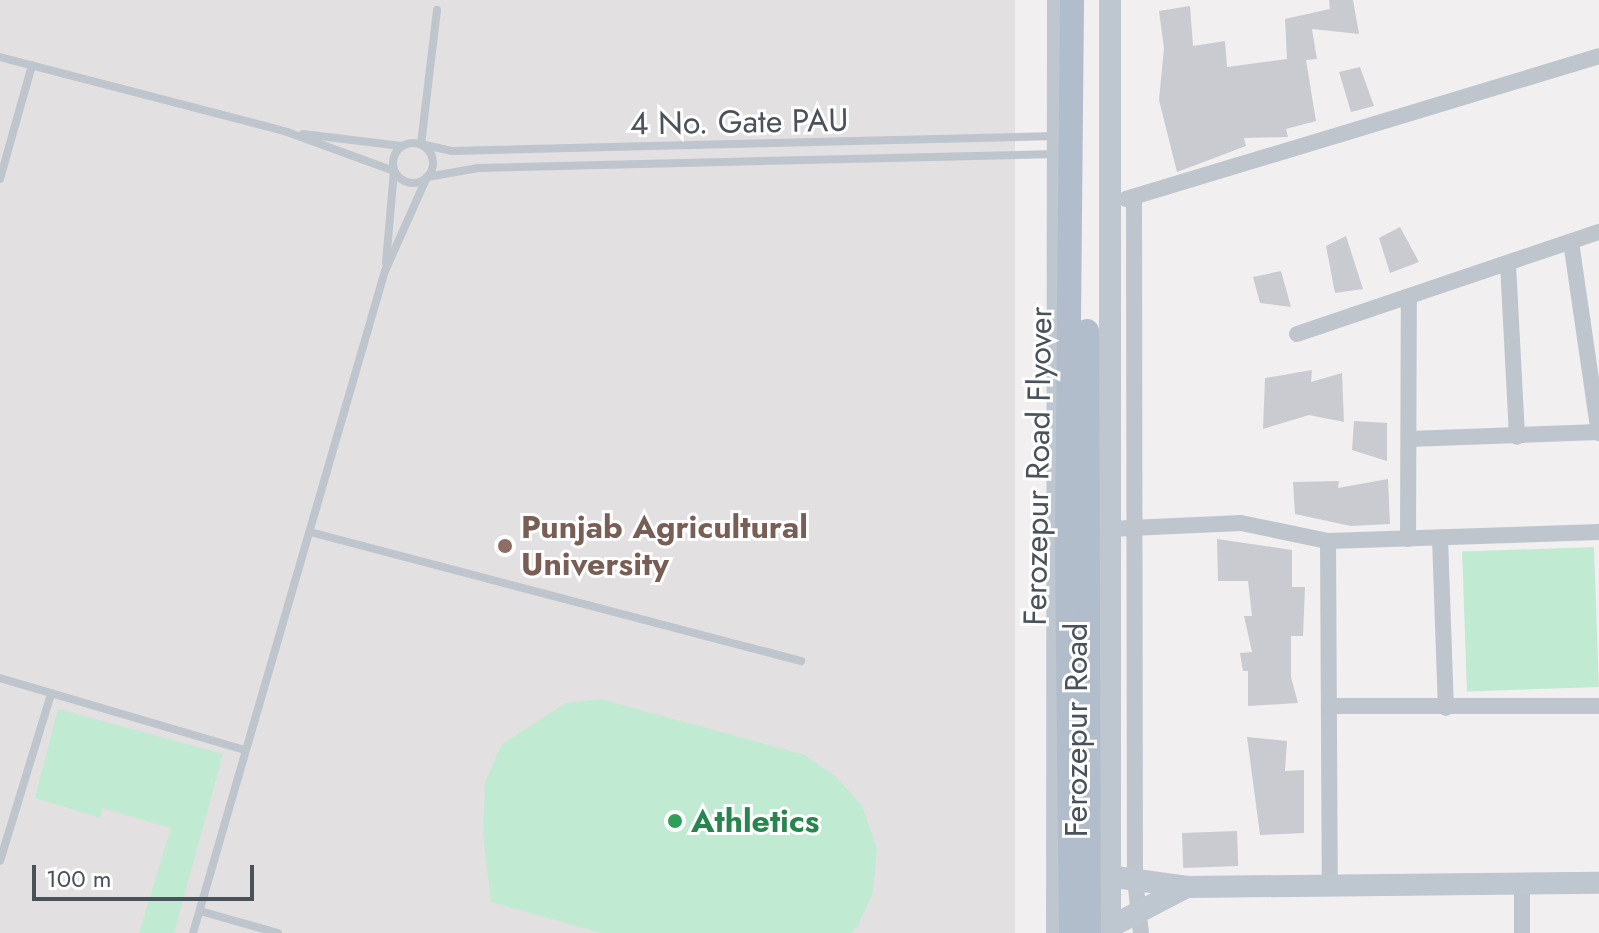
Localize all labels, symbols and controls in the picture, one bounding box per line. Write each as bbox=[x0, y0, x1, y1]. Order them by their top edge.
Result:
street label: 4 No. Gate PAU bbox=[629, 101, 849, 143]
street label: Ferozepur Road Flyover bbox=[1016, 306, 1060, 626]
place label: Punjab Agricultural University bbox=[521, 509, 808, 584]
marker: Punjab Agricultural University bbox=[496, 537, 514, 555]
street label: Ferozepur Road bbox=[1057, 623, 1095, 837]
place label: Athletics bbox=[691, 802, 819, 840]
marker: Athletics bbox=[666, 812, 684, 830]
scale bar bbox=[36, 849, 258, 899]
text: 100 m bbox=[46, 861, 112, 896]

